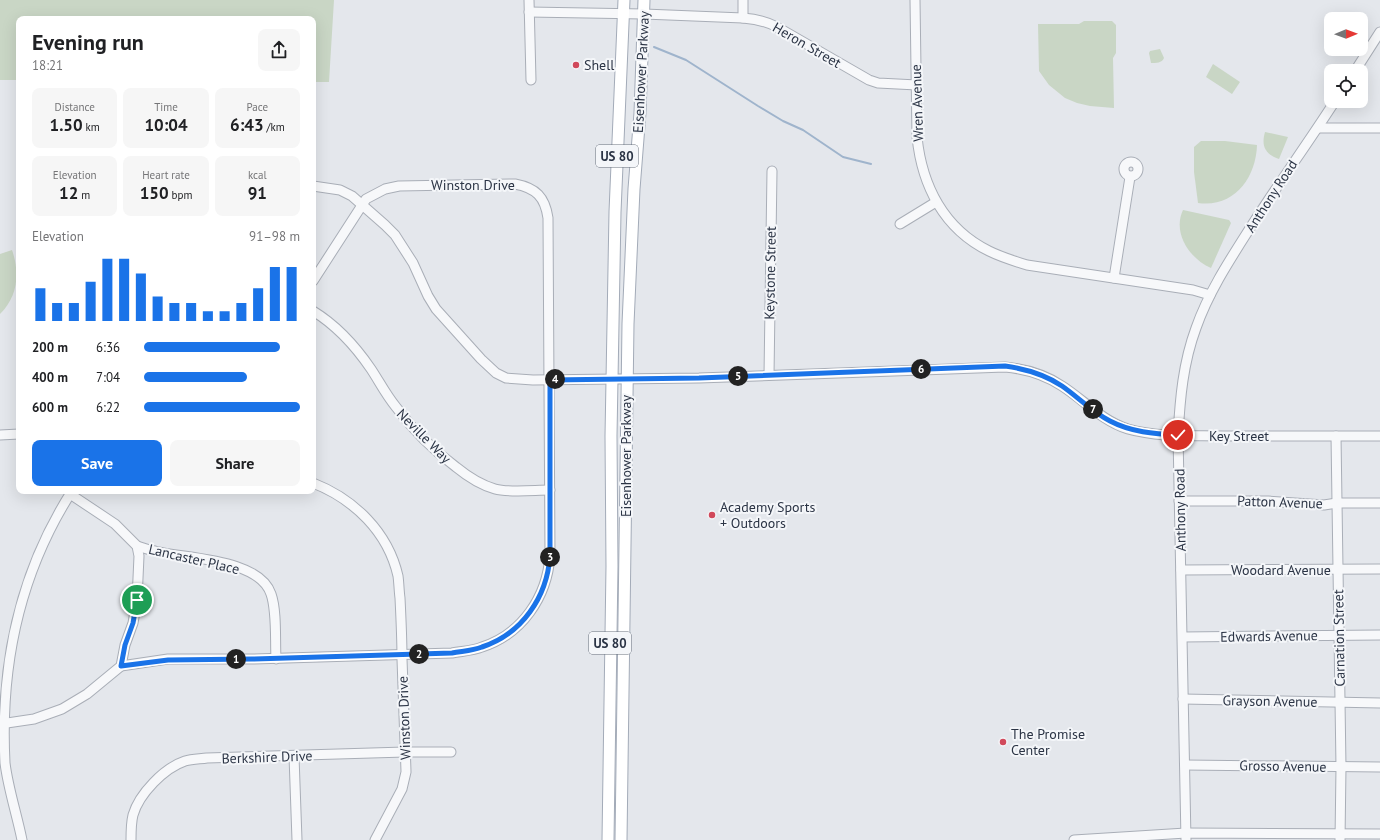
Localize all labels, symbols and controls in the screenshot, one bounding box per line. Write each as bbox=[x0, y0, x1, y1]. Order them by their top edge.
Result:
street label: Eisenhower Parkway bbox=[629, 10, 653, 133]
north arrow bbox=[1324, 12, 1368, 56]
map controls bbox=[1324, 12, 1368, 108]
street label: Heron Street bbox=[770, 18, 845, 72]
text: Evening run bbox=[32, 28, 144, 56]
button: share bbox=[258, 29, 300, 71]
place label: Shell bbox=[584, 56, 614, 74]
text: 18:21 bbox=[32, 57, 63, 74]
marker: Shell bbox=[571, 60, 581, 70]
street label: Wren Avenue bbox=[907, 64, 927, 142]
button: locate bbox=[1324, 64, 1368, 108]
text: Distance bbox=[55, 100, 95, 114]
text: Time bbox=[154, 100, 178, 114]
text: Pace bbox=[247, 100, 268, 114]
text: 1.50 bbox=[50, 114, 83, 136]
text: 10:04 bbox=[144, 114, 188, 136]
text: 6:43 bbox=[230, 114, 264, 136]
text: km bbox=[83, 120, 100, 134]
text: /km bbox=[264, 120, 285, 134]
road number: US 80 bbox=[596, 145, 638, 167]
street label: Anthony Road bbox=[1241, 156, 1301, 236]
text: Elevation bbox=[53, 168, 97, 182]
text: Heart rate bbox=[142, 168, 190, 182]
text: kcal bbox=[248, 168, 267, 182]
street label: Winston Drive bbox=[431, 176, 515, 194]
text: 12 bbox=[59, 182, 78, 204]
text: 150 bbox=[140, 182, 169, 204]
text: 91 bbox=[248, 182, 267, 204]
text: m bbox=[78, 188, 90, 202]
text: bpm bbox=[169, 188, 192, 202]
street label: Keystone Street bbox=[760, 226, 780, 320]
text: Elevation bbox=[32, 228, 84, 245]
text: 91–98 m bbox=[249, 228, 300, 245]
text: 200 m bbox=[32, 339, 68, 356]
text: 6:36 bbox=[96, 339, 120, 356]
pin: 6 bbox=[911, 359, 931, 379]
text: 6 bbox=[918, 362, 924, 376]
pin: 5 bbox=[728, 366, 748, 386]
text: 400 m bbox=[32, 369, 68, 386]
text: 7:04 bbox=[96, 369, 120, 386]
pin: 4 bbox=[545, 369, 565, 389]
text: 5 bbox=[735, 369, 741, 383]
text: 4 bbox=[552, 372, 558, 386]
street label: Eisenhower Parkway bbox=[617, 394, 635, 517]
text: 600 m bbox=[32, 399, 68, 416]
text: 6:22 bbox=[96, 399, 120, 416]
pin: 7 bbox=[1083, 399, 1103, 419]
text: 7 bbox=[1090, 402, 1096, 416]
street label: Neville Way bbox=[393, 405, 455, 467]
pin bbox=[1161, 418, 1195, 452]
icon: check bbox=[1167, 424, 1189, 446]
street label: Key Street bbox=[1209, 427, 1269, 445]
button: Save bbox=[32, 440, 162, 486]
button: Share bbox=[170, 440, 300, 486]
street label: Anthony Road bbox=[1170, 468, 1190, 552]
street label: Patton Avenue bbox=[1237, 492, 1323, 512]
place label: Academy Sports + Outdoors bbox=[720, 498, 815, 532]
marker: Academy Sports + Outdoors bbox=[707, 510, 717, 520]
street label: Lancaster Place bbox=[147, 540, 241, 578]
pin: 3 bbox=[540, 547, 560, 567]
text: 3 bbox=[547, 550, 553, 564]
street label: Woodard Avenue bbox=[1231, 561, 1331, 579]
pin bbox=[120, 583, 154, 617]
icon: arrive bbox=[126, 589, 148, 611]
street label: Carnation Street bbox=[1329, 589, 1349, 687]
street label: Edwards Avenue bbox=[1220, 626, 1318, 646]
road number: US 80 bbox=[589, 632, 631, 654]
pin: 2 bbox=[409, 644, 429, 664]
text: 2 bbox=[416, 647, 422, 661]
pin: 1 bbox=[226, 649, 246, 669]
text: 1 bbox=[233, 652, 239, 666]
street label: Winston Drive bbox=[394, 676, 414, 760]
street label: Grayson Avenue bbox=[1222, 691, 1318, 711]
place label: The Promise Center bbox=[1011, 725, 1085, 759]
marker: The Promise Center bbox=[998, 737, 1008, 747]
street label: Berkshire Drive bbox=[221, 746, 313, 768]
street label: Grosso Avenue bbox=[1239, 756, 1327, 776]

